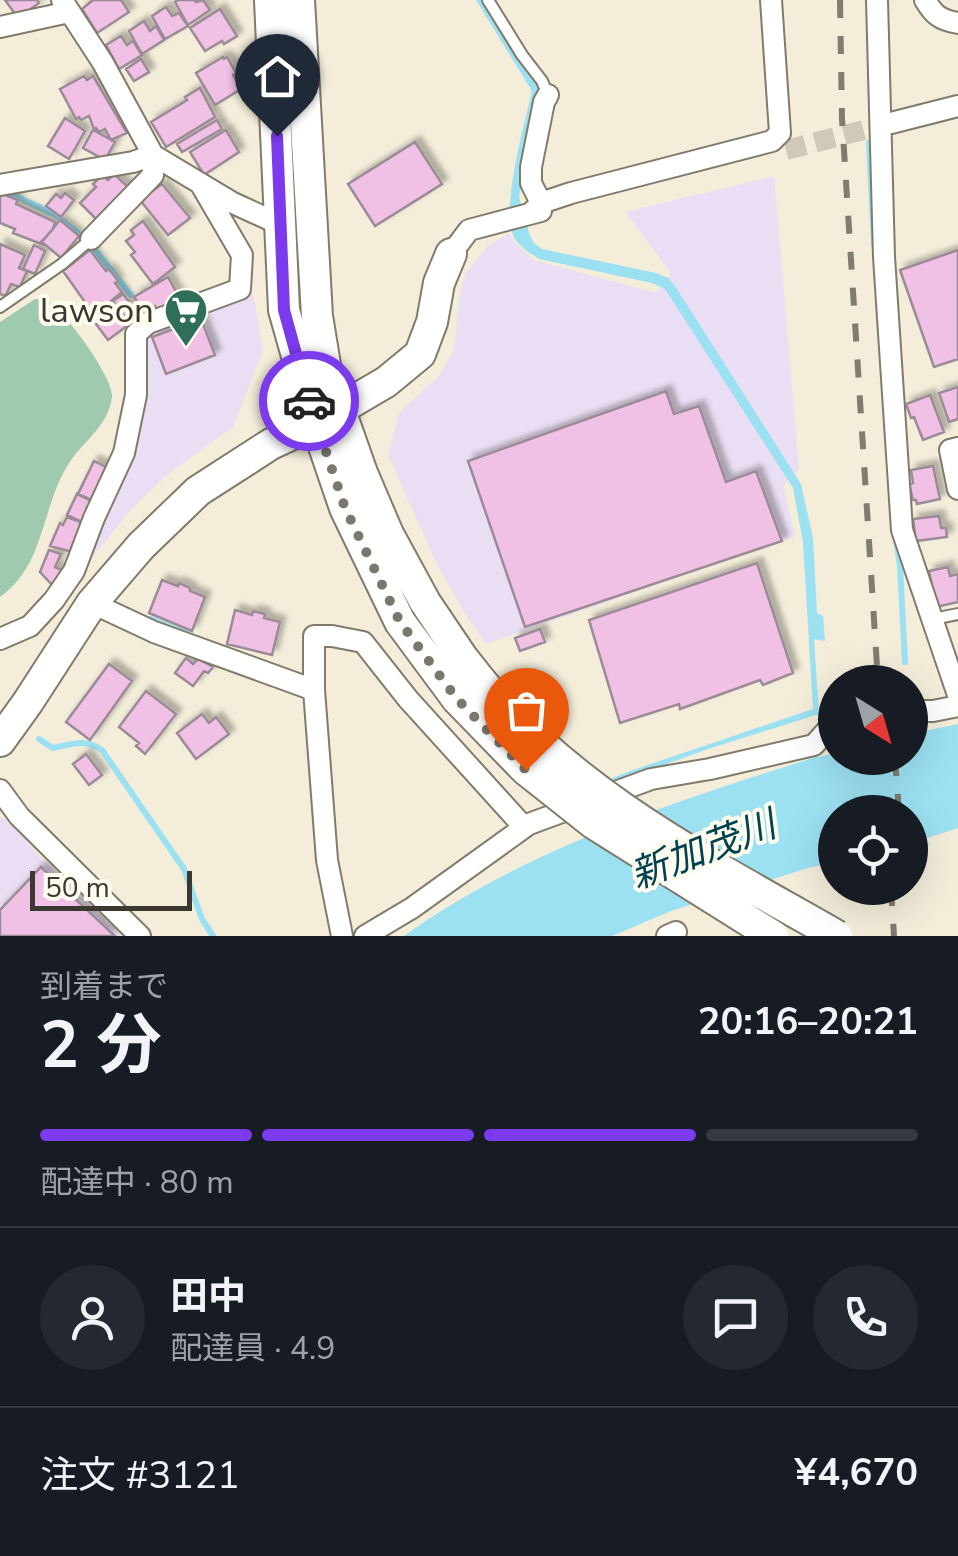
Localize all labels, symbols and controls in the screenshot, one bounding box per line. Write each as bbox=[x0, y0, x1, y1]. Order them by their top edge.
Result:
pin bbox=[235, 34, 320, 137]
icon: home bbox=[250, 49, 305, 104]
place label: lawson bbox=[40, 287, 154, 334]
supermarket icon: lawson bbox=[163, 287, 209, 348]
courier bbox=[259, 351, 359, 451]
icon: car bbox=[282, 374, 337, 429]
north arrow bbox=[818, 665, 928, 775]
map controls bbox=[818, 665, 928, 905]
pin bbox=[484, 668, 569, 771]
icon: bag bbox=[499, 683, 554, 738]
button: locate bbox=[818, 795, 928, 905]
water label: 新加茂川 bbox=[623, 798, 787, 901]
scale bar bbox=[30, 866, 192, 910]
text: 50 m bbox=[45, 869, 110, 907]
text: 到着まで bbox=[40, 965, 168, 1008]
text: 20:16–20:21 bbox=[698, 996, 918, 1047]
text: 2 分 bbox=[40, 1001, 162, 1090]
text: 配達中 · 80 m bbox=[40, 1161, 234, 1204]
button: person bbox=[40, 1265, 145, 1370]
button: chat bbox=[683, 1265, 788, 1370]
button: phone bbox=[813, 1265, 918, 1370]
text: 田中 bbox=[170, 1271, 246, 1322]
text: 配達員 · 4.9 bbox=[170, 1327, 335, 1370]
text: ¥4,670 bbox=[795, 1447, 918, 1498]
text: 注文 #3121 bbox=[40, 1450, 240, 1501]

